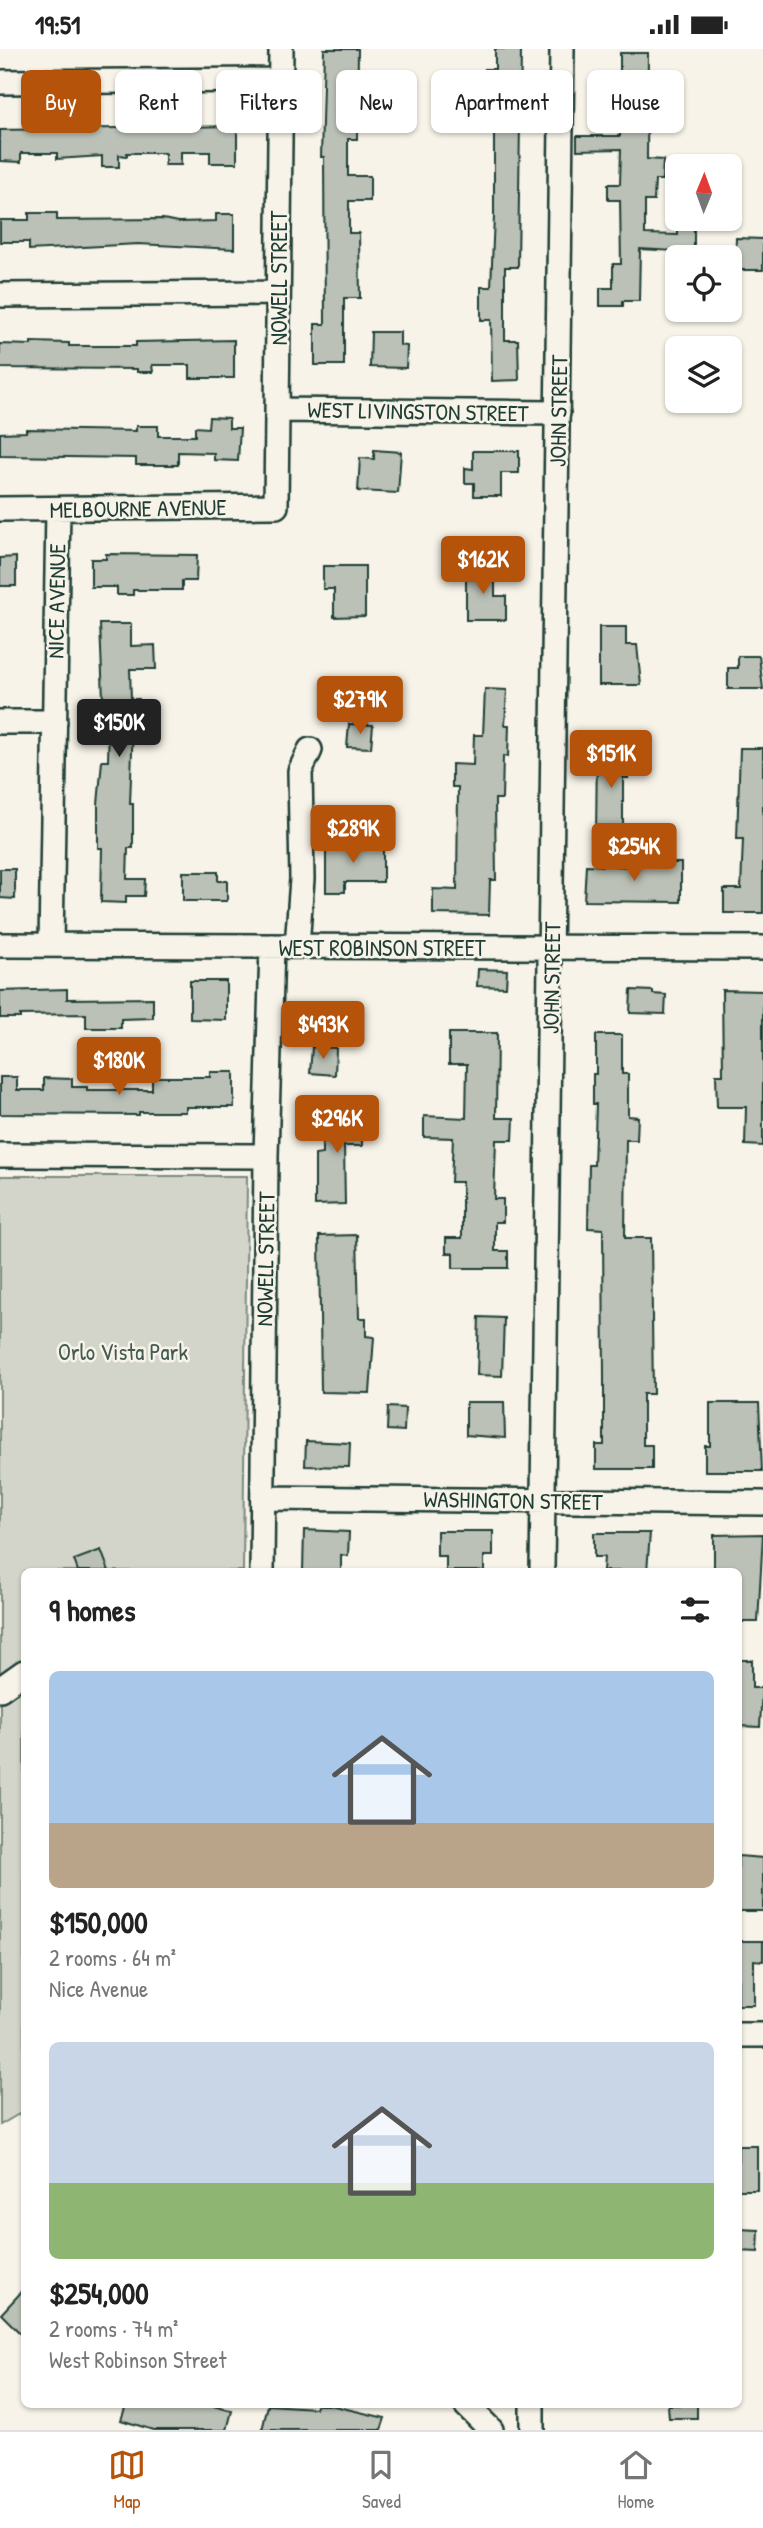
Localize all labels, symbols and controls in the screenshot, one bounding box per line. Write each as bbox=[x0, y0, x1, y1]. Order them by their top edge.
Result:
text: 19:51 bbox=[35, 7, 80, 42]
chip: Buy bbox=[21, 70, 101, 133]
chip: Rent bbox=[115, 70, 202, 133]
chip: Filters bbox=[216, 70, 322, 133]
chip: New bbox=[336, 70, 417, 133]
chip: Apartment bbox=[431, 70, 573, 133]
chip: House bbox=[587, 70, 684, 133]
north arrow bbox=[665, 154, 742, 231]
map controls bbox=[665, 154, 742, 413]
street label: NOWELL STREET bbox=[263, 210, 294, 345]
button: locate bbox=[665, 245, 742, 322]
button: layers bbox=[665, 336, 742, 413]
street label: JOHN STREET bbox=[542, 354, 574, 467]
street label: WEST LIVINGSTON STREET bbox=[307, 394, 529, 428]
street label: MELBOURNE AVENUE bbox=[49, 491, 227, 525]
pin: $162K bbox=[434, 537, 532, 596]
street label: NICE AVENUE bbox=[39, 543, 73, 659]
text: $162K bbox=[457, 543, 509, 574]
pin: $279K bbox=[311, 677, 409, 736]
text: $279K bbox=[333, 683, 387, 714]
pin: $150K bbox=[70, 699, 168, 759]
text: $150K bbox=[93, 706, 145, 737]
pin: $151K bbox=[562, 731, 660, 790]
text: $151K bbox=[586, 737, 636, 768]
pin: $289K bbox=[304, 805, 402, 865]
text: $289K bbox=[327, 812, 379, 843]
pin: $254K bbox=[585, 823, 683, 883]
text: $254K bbox=[608, 830, 660, 861]
street label: JOHN STREET bbox=[535, 921, 567, 1034]
street label: WEST ROBINSON STREET bbox=[278, 932, 486, 963]
pin: $493K bbox=[274, 1002, 372, 1061]
text: $493K bbox=[297, 1008, 349, 1039]
pin: $180K bbox=[70, 1037, 168, 1097]
text: $180K bbox=[93, 1044, 145, 1075]
pin: $296K bbox=[288, 1095, 386, 1155]
text: $296K bbox=[311, 1102, 363, 1133]
street label: NOWELL STREET bbox=[248, 1191, 282, 1327]
park label: Orlo Vista Park bbox=[58, 1336, 188, 1367]
street label: WASHINGTON STREET bbox=[423, 1483, 603, 1517]
text: 9 homes bbox=[49, 1590, 136, 1630]
icon: filters bbox=[676, 1591, 714, 1629]
icon: home bbox=[319, 1717, 445, 1843]
text: $150,000 bbox=[49, 1902, 148, 1942]
text: 2 rooms · 64 m² bbox=[49, 1942, 176, 1973]
text: Nice Avenue bbox=[49, 1973, 148, 2004]
icon: home bbox=[319, 2088, 445, 2214]
text: $254,000 bbox=[49, 2273, 149, 2313]
text: 2 rooms · 74 m² bbox=[49, 2313, 178, 2344]
text: West Robinson Street bbox=[49, 2344, 226, 2375]
tab: Map bbox=[108, 2446, 146, 2514]
tab: Saved bbox=[362, 2446, 401, 2514]
tab: Home bbox=[617, 2446, 655, 2514]

